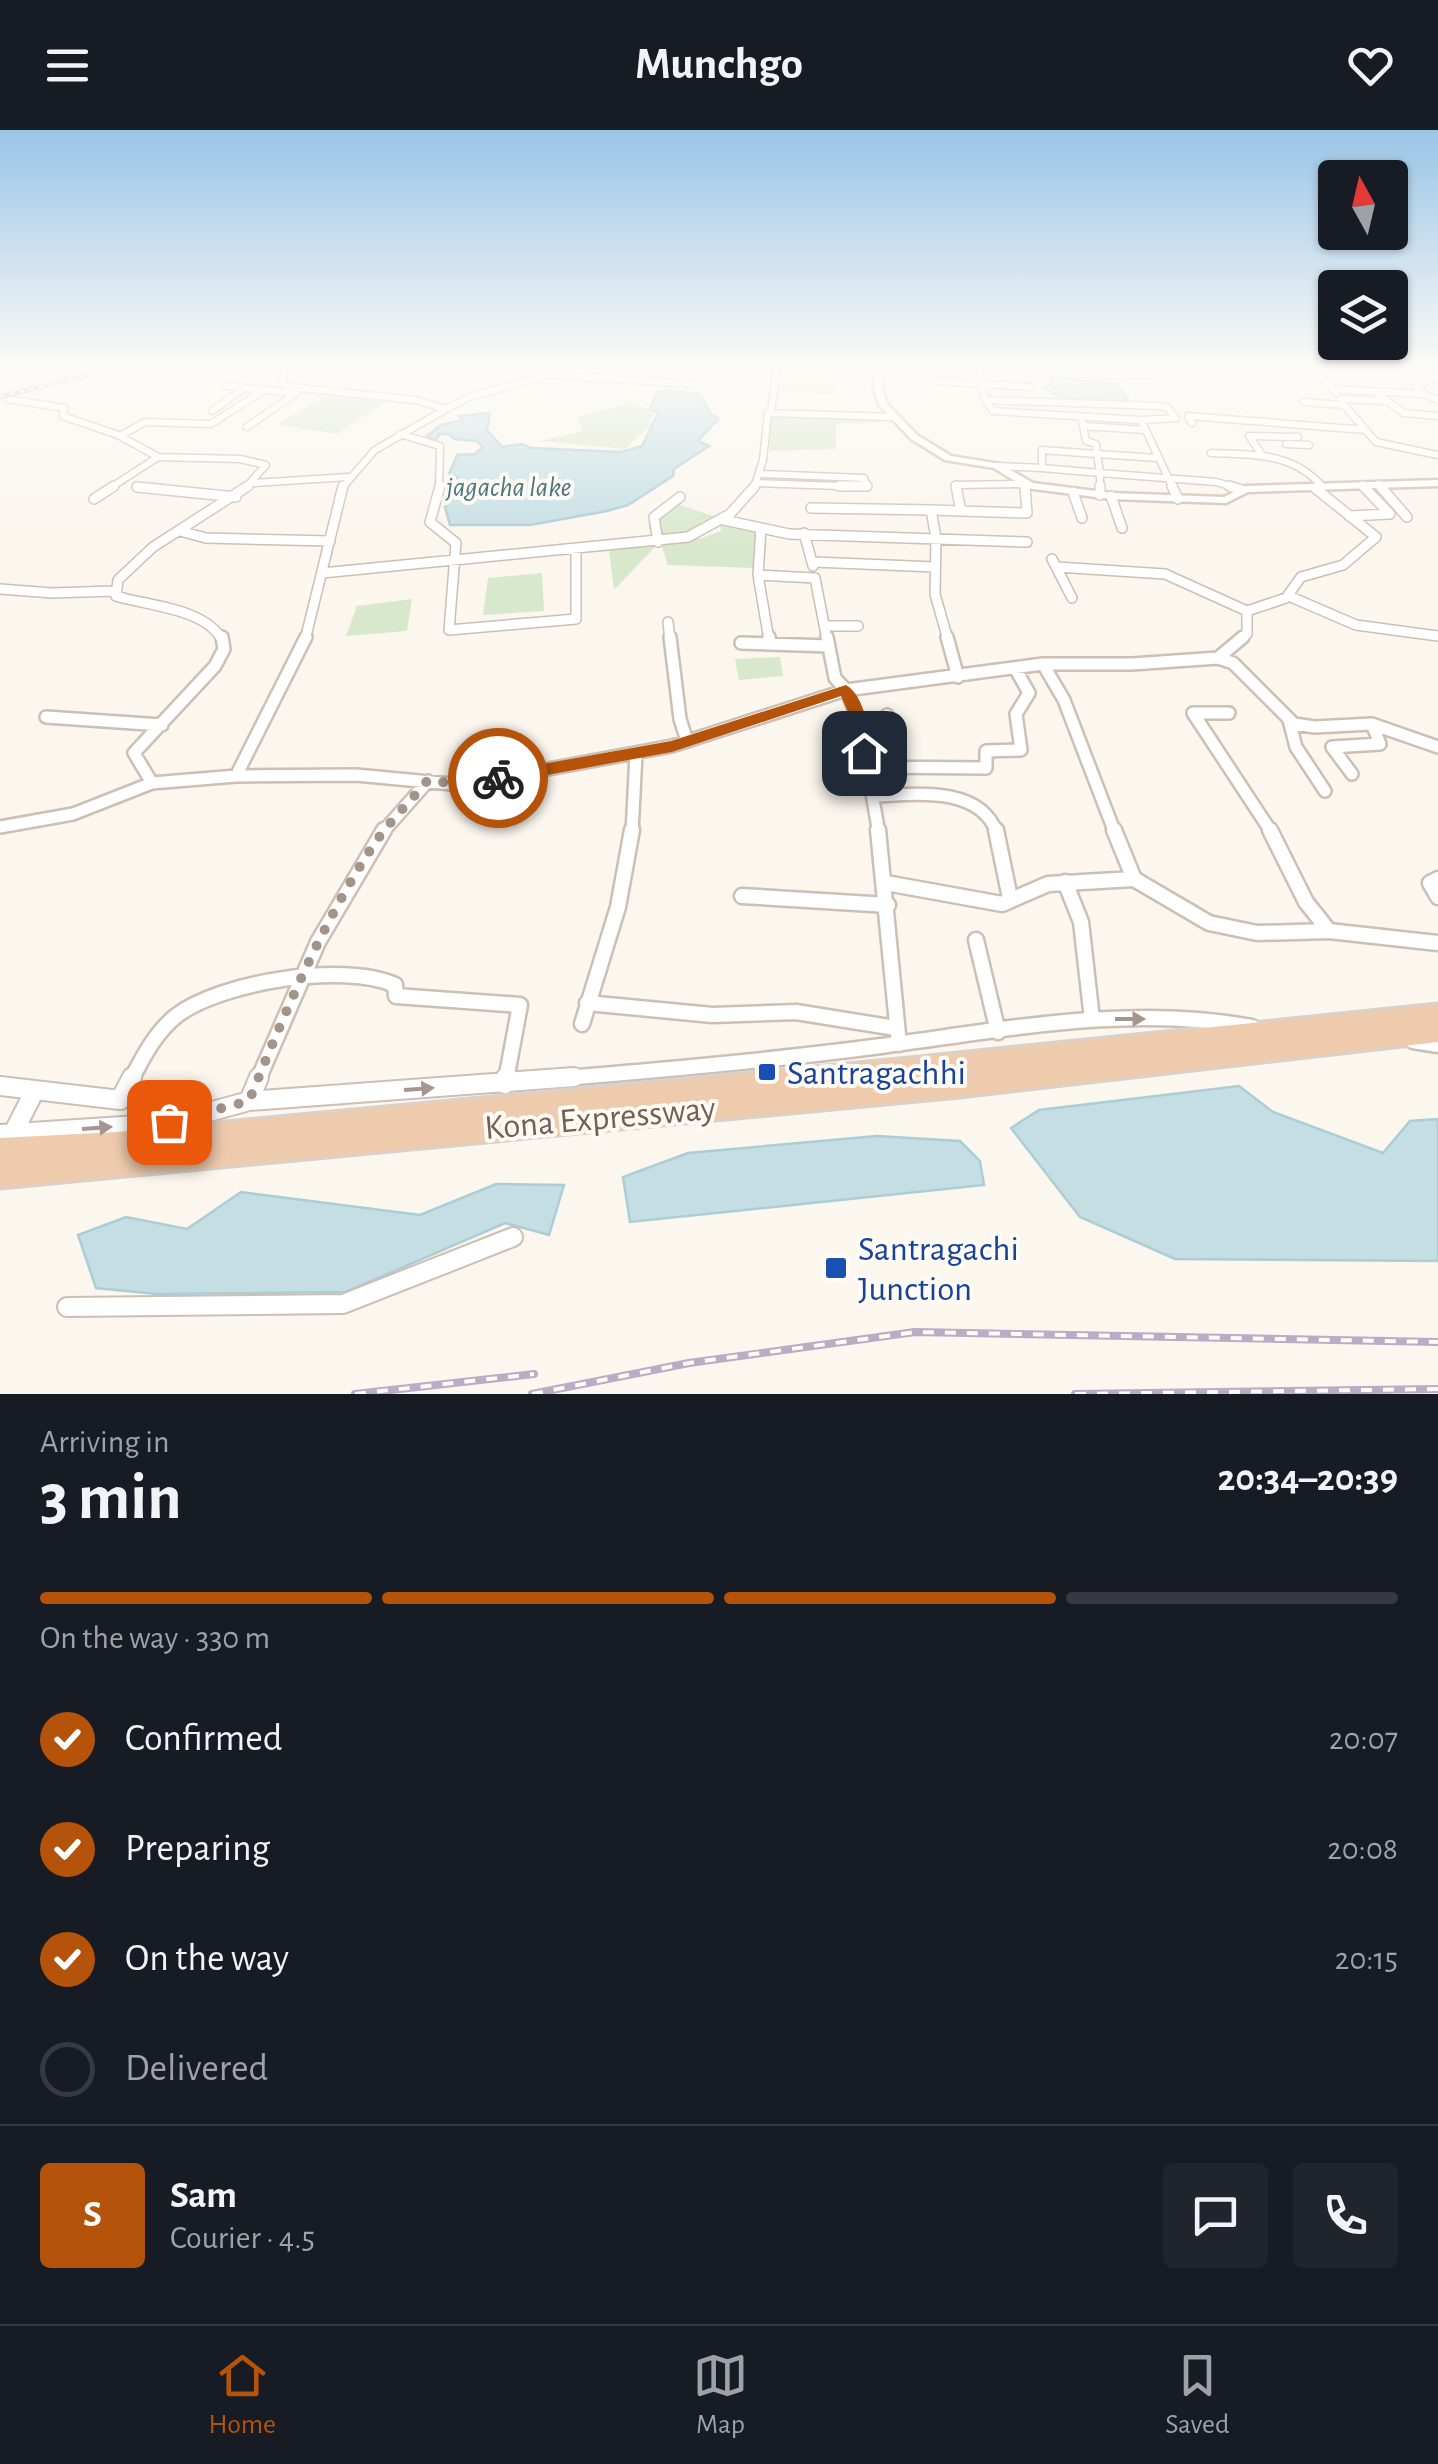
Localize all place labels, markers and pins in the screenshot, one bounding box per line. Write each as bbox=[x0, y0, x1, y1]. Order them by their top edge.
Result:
pin bbox=[822, 711, 907, 796]
place label: Santragachhi bbox=[787, 1056, 966, 1091]
marker: Santragachhi bbox=[756, 1061, 778, 1083]
pin bbox=[127, 1080, 212, 1165]
place label: Santragachi Junction bbox=[858, 1232, 1019, 1307]
marker: Santragachi Junction bbox=[823, 1255, 849, 1281]

